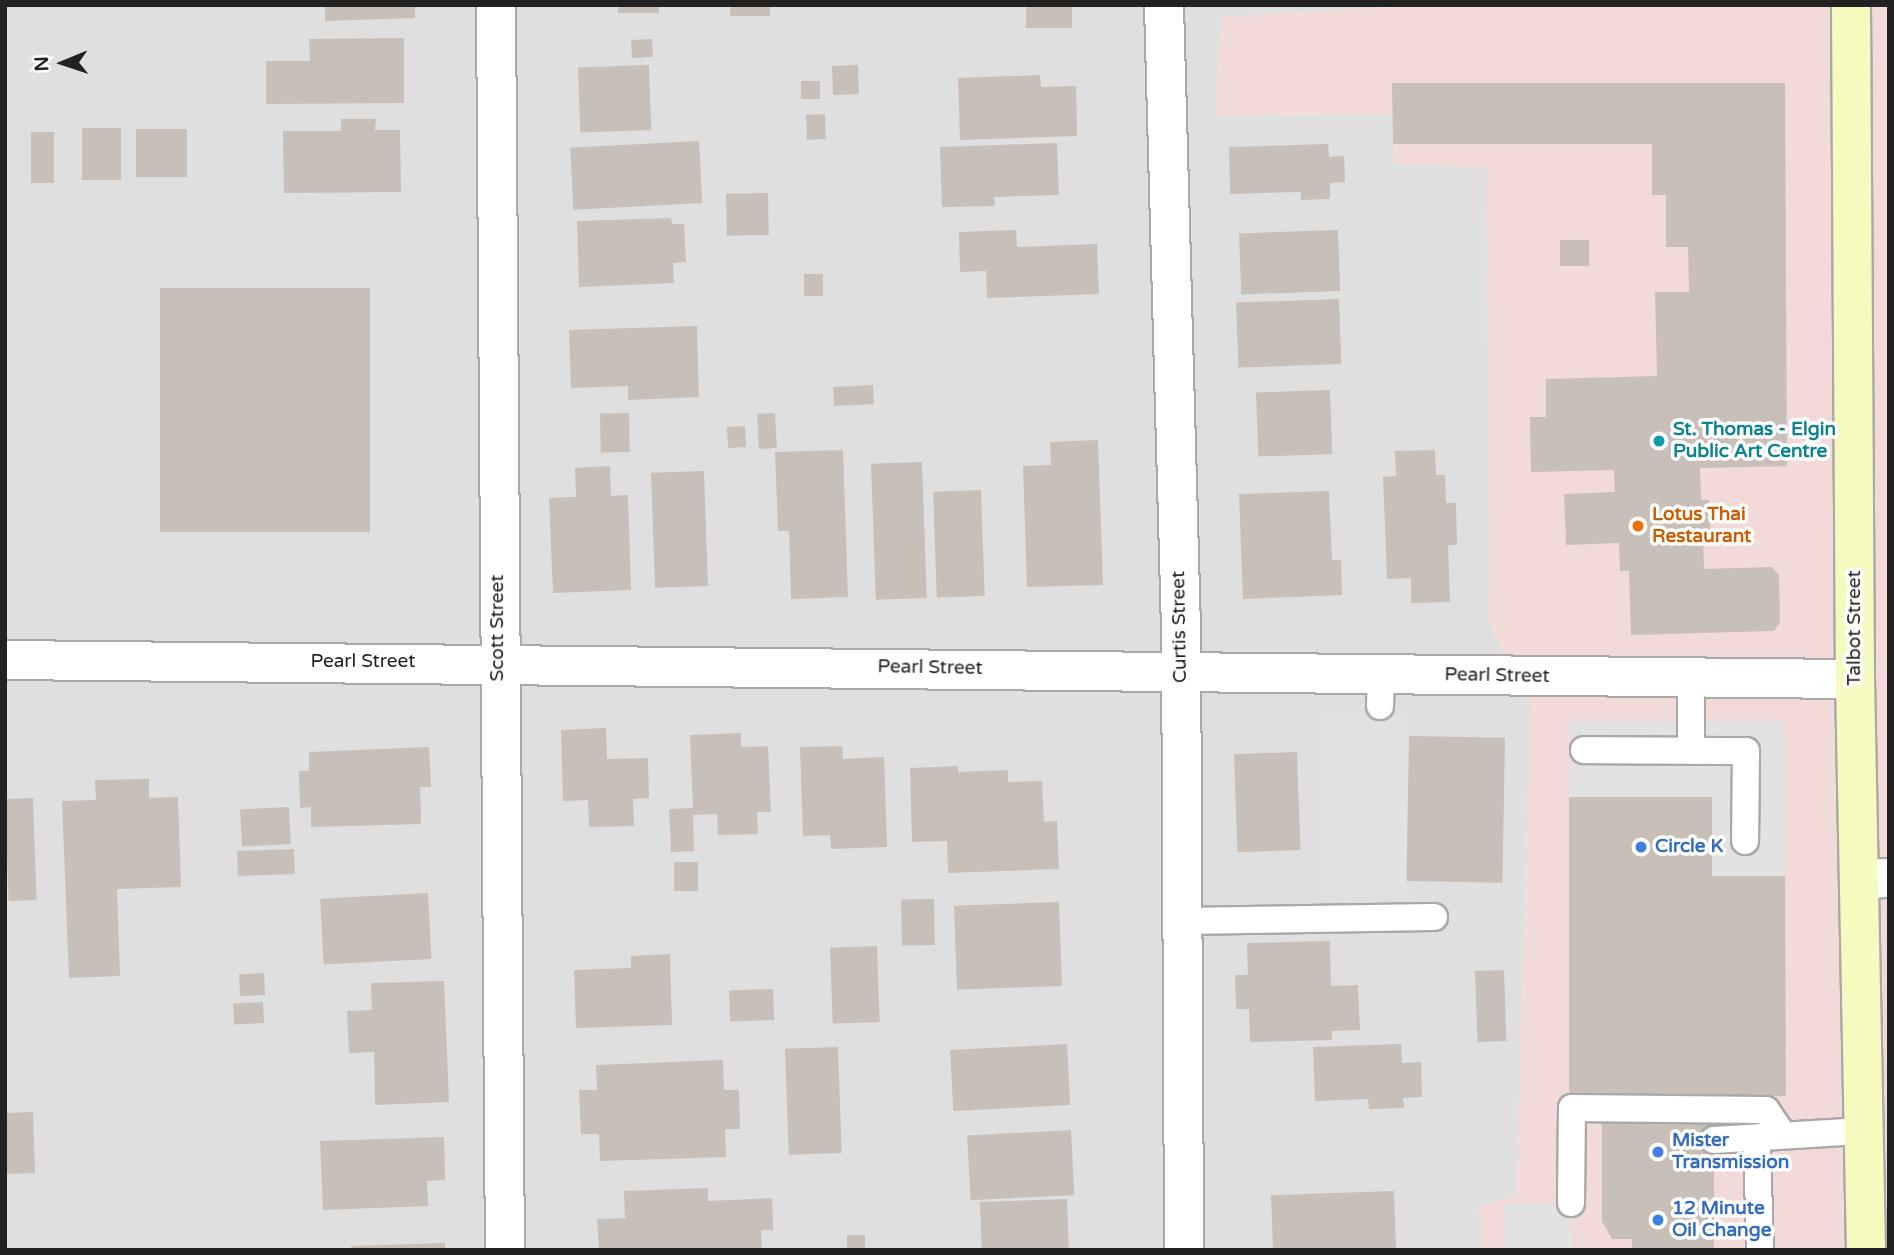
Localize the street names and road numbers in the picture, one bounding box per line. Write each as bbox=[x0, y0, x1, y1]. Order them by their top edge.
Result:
street label: Talbot Street bbox=[1844, 570, 1866, 686]
street label: Curtis Street bbox=[1168, 571, 1192, 683]
street label: Scott Street bbox=[487, 575, 509, 681]
street label: Pearl Street bbox=[310, 651, 416, 673]
street label: Pearl Street bbox=[877, 656, 983, 680]
street label: Pearl Street bbox=[1444, 664, 1550, 688]

